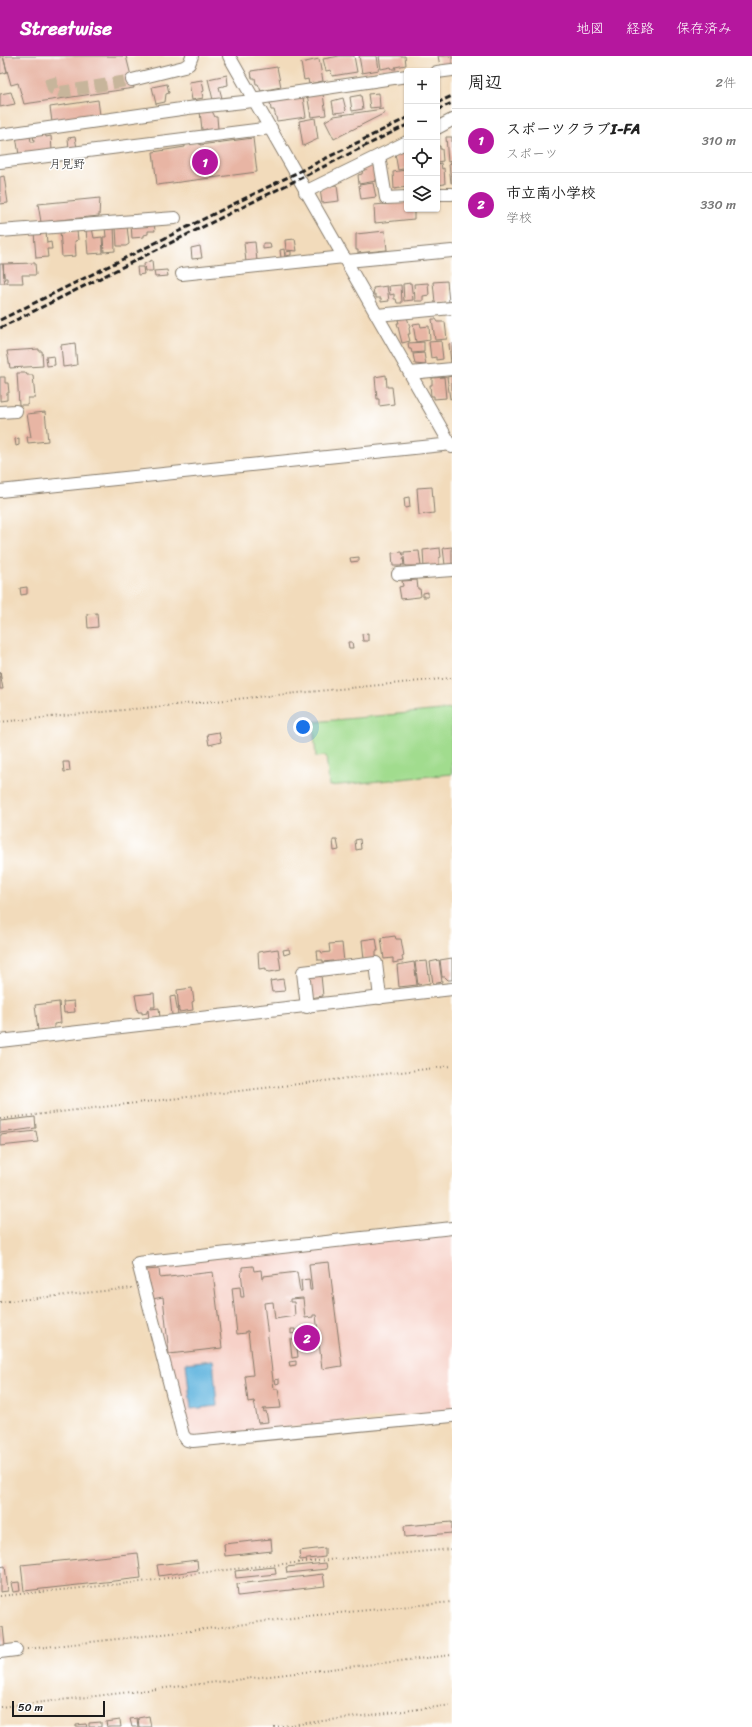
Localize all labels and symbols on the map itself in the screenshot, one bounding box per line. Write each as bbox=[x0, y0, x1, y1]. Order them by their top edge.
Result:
pin: 1 bbox=[192, 147, 218, 177]
district label: 月見野 bbox=[49, 153, 85, 175]
your location bbox=[293, 717, 313, 737]
pin: 2 bbox=[294, 1323, 320, 1353]
scale bar bbox=[12, 1699, 105, 1718]

